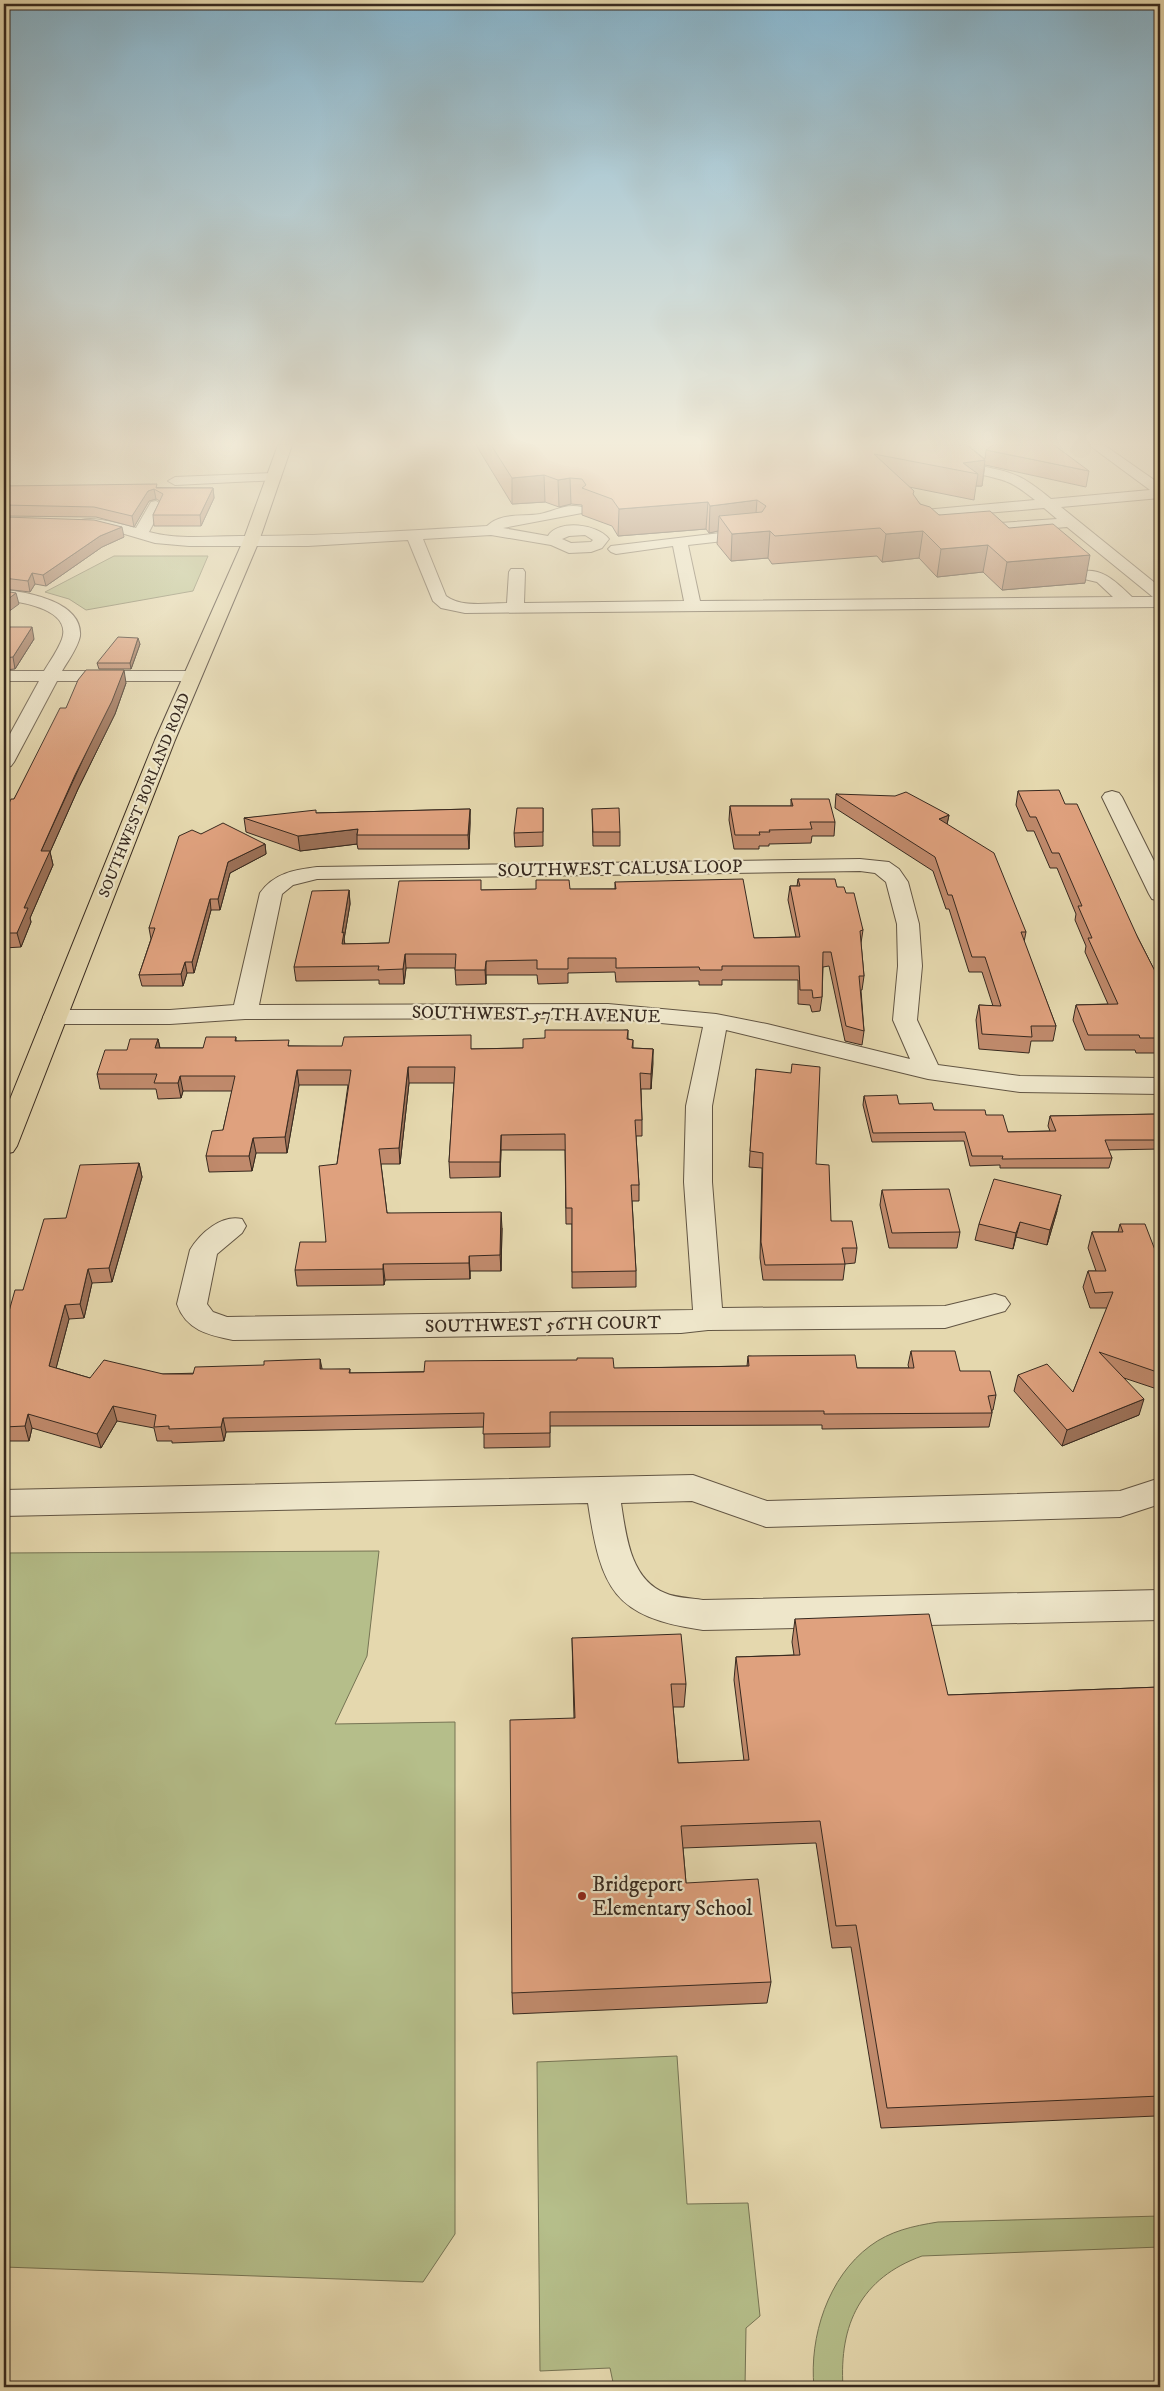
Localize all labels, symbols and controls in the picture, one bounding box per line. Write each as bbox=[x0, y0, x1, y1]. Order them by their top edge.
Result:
street label: SOUTHWEST BORLAND ROAD bbox=[95, 690, 194, 900]
street label: SOUTHWEST CALUSA LOOP bbox=[498, 856, 742, 882]
street label: SOUTHWEST 57TH AVENUE bbox=[412, 1002, 661, 1028]
street label: SOUTHWEST 56TH COURT bbox=[425, 1312, 662, 1338]
place label: Bridgeport Elementary School bbox=[592, 1872, 753, 1922]
marker: Bridgeport Elementary School bbox=[576, 1890, 588, 1902]

